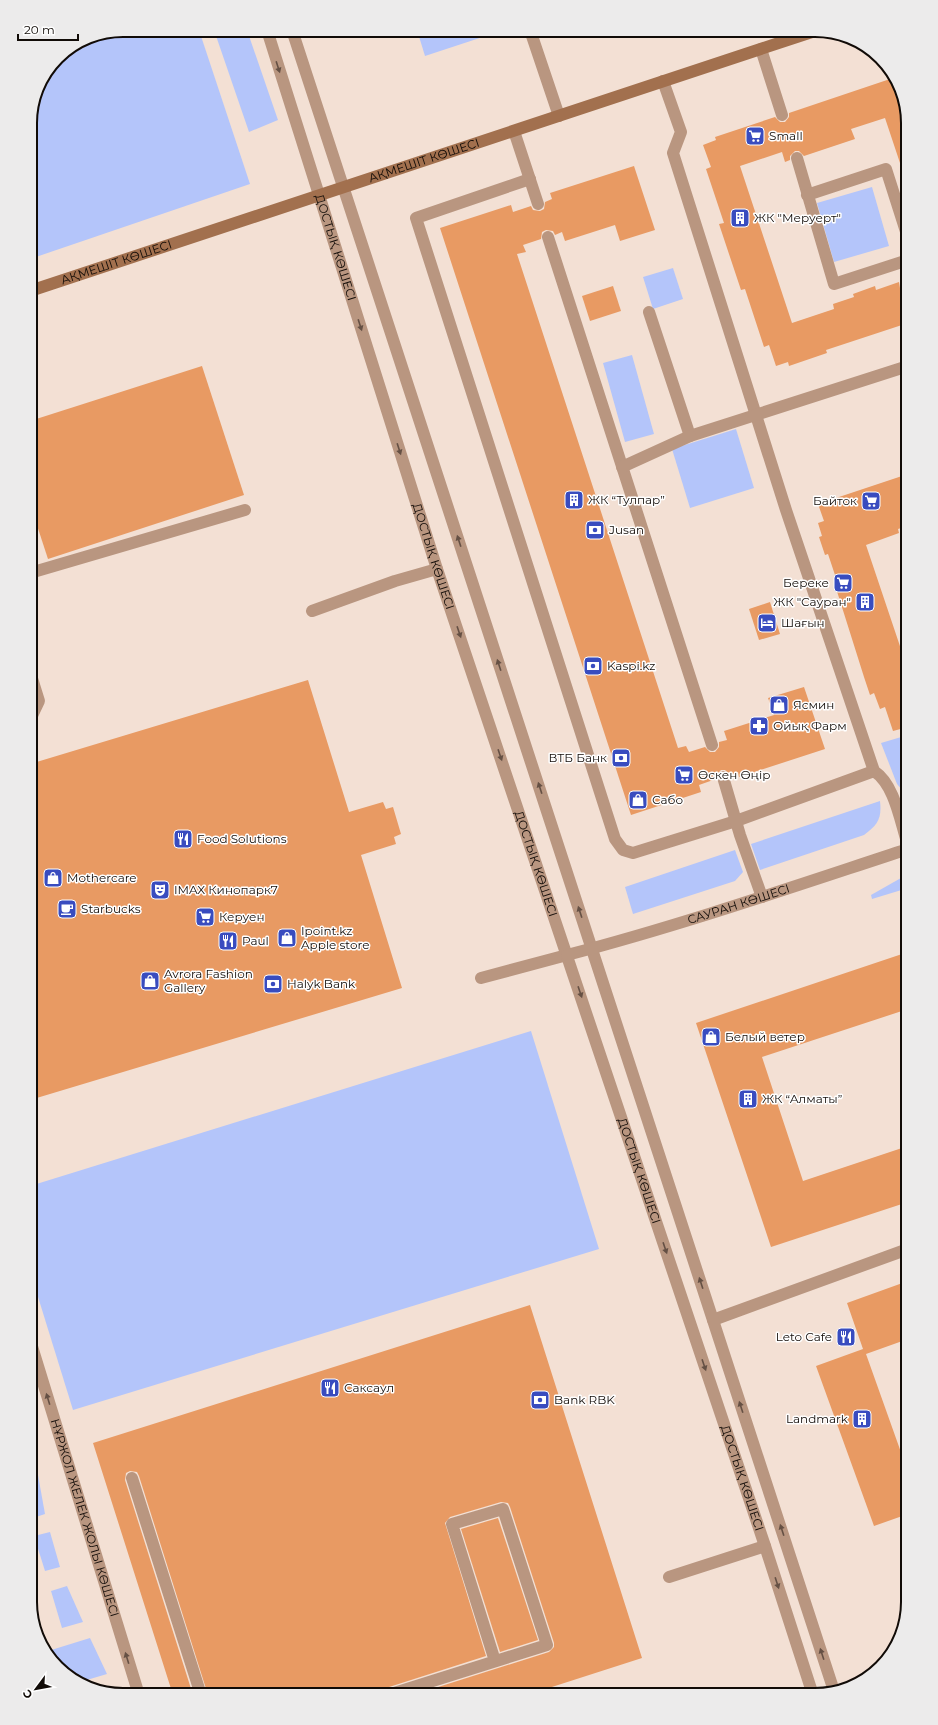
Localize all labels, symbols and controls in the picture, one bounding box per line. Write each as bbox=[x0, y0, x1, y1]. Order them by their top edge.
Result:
scale bar bbox=[18, 16, 78, 42]
text: 20 m bbox=[24, 22, 55, 37]
one-way arrow bbox=[276, 62, 282, 74]
supermarket icon: Small bbox=[744, 125, 766, 147]
place label: Small bbox=[769, 128, 803, 143]
street label: АҚМЕШІТ КӨШЕСІ bbox=[366, 135, 481, 185]
street label: ДОСТЫҚ КӨШЕСІ bbox=[312, 192, 360, 302]
building icon: ЖК "Меруерт" bbox=[729, 207, 751, 229]
place label: ЖК "Меруерт" bbox=[754, 210, 841, 225]
street label: АҚМЕШІТ КӨШЕСІ bbox=[59, 237, 174, 287]
one-way arrow bbox=[357, 319, 363, 331]
one-way arrow bbox=[396, 443, 402, 455]
building icon: ЖК “Тулпар” bbox=[563, 489, 585, 511]
supermarket icon: Байток bbox=[860, 490, 882, 512]
place label: ЖК “Тулпар” bbox=[588, 492, 665, 507]
place label: Байток bbox=[813, 493, 857, 508]
street label: ДОСТЫҚ КӨШЕСІ bbox=[410, 501, 458, 611]
bank icon: Jusan bbox=[584, 519, 606, 541]
place label: Jusan bbox=[608, 522, 644, 537]
one-way arrow bbox=[456, 535, 462, 547]
supermarket icon: Береке bbox=[832, 572, 854, 594]
place label: Береке bbox=[783, 575, 829, 590]
building icon: ЖК "Сауран" bbox=[854, 591, 876, 613]
place label: ЖК "Сауран" bbox=[773, 594, 851, 609]
hotel icon: Шағын bbox=[756, 612, 778, 634]
place label: Шағын bbox=[781, 615, 825, 630]
one-way arrow bbox=[456, 626, 462, 638]
bank icon: Kaspi.kz bbox=[582, 655, 604, 677]
one-way arrow bbox=[496, 658, 502, 670]
place label: Kaspi.kz bbox=[607, 658, 655, 673]
shop icon: Ясмин bbox=[768, 694, 790, 716]
place label: Ясмин bbox=[793, 697, 834, 712]
pharmacy icon: Ойық Фарм bbox=[748, 715, 770, 737]
place label: Ойық Фарм bbox=[773, 718, 847, 733]
bank icon: ВТБ Банк bbox=[610, 747, 632, 769]
one-way arrow bbox=[497, 750, 503, 762]
place label: ВТБ Банк bbox=[549, 750, 607, 765]
supermarket icon: Өскен Өңір bbox=[673, 764, 695, 786]
place label: Өскен Өңір bbox=[698, 767, 770, 782]
one-way arrow bbox=[536, 782, 542, 794]
shop icon: Сабо bbox=[627, 789, 649, 811]
place label: Сабо bbox=[652, 792, 683, 807]
street label: ДОСТЫҚ КӨШЕСІ bbox=[512, 809, 561, 918]
restaurant icon: Food Solutions bbox=[172, 828, 194, 850]
place label: Food Solutions bbox=[197, 831, 287, 846]
shop icon: Mothercare bbox=[42, 867, 64, 889]
place label: Mothercare bbox=[67, 870, 137, 885]
theatre icon: IMAX Кинопарк7 bbox=[149, 879, 171, 901]
street label: САУРАН КӨШЕСІ bbox=[686, 880, 792, 927]
place label: IMAX Кинопарк7 bbox=[174, 882, 278, 897]
cafe icon: Starbucks bbox=[56, 898, 78, 920]
place label: Starbucks bbox=[81, 901, 141, 916]
one-way arrow bbox=[577, 905, 583, 917]
supermarket icon: Керуен bbox=[194, 906, 216, 928]
place label: Керуен bbox=[219, 909, 265, 924]
place label: Ipoint.kz Apple store bbox=[301, 923, 369, 952]
shop icon: Ipoint.kz Apple store bbox=[276, 927, 298, 949]
restaurant icon: Paul bbox=[217, 930, 239, 952]
place label: Paul bbox=[242, 933, 269, 948]
place label: Avrora Fashion Gallery bbox=[164, 966, 253, 995]
shop icon: Avrora Fashion Gallery bbox=[139, 970, 161, 992]
bank icon: Halyk Bank bbox=[262, 973, 284, 995]
place label: Halyk Bank bbox=[287, 976, 356, 991]
one-way arrow bbox=[577, 987, 583, 999]
shop icon: Белый ветер bbox=[700, 1026, 722, 1048]
place label: Белый ветер bbox=[725, 1029, 805, 1044]
building icon: ЖК “Алматы” bbox=[737, 1088, 759, 1110]
place label: ЖК “Алматы” bbox=[762, 1091, 842, 1106]
street label: ДОСТЫҚ КӨШЕСІ bbox=[615, 1116, 664, 1226]
one-way arrow bbox=[663, 1243, 669, 1255]
one-way arrow bbox=[698, 1277, 704, 1289]
restaurant icon: Leto Cafe bbox=[835, 1326, 857, 1348]
place label: Leto Cafe bbox=[776, 1329, 832, 1344]
one-way arrow bbox=[702, 1359, 708, 1371]
restaurant icon: Саксаул bbox=[319, 1377, 341, 1399]
place label: Саксаул bbox=[344, 1380, 394, 1395]
bank icon: Bank RBK bbox=[529, 1389, 551, 1411]
place label: Bank RBK bbox=[554, 1392, 615, 1407]
one-way arrow bbox=[45, 1393, 51, 1405]
one-way arrow bbox=[738, 1401, 744, 1413]
building icon: Landmark bbox=[851, 1408, 873, 1430]
place label: Landmark bbox=[786, 1411, 849, 1426]
street label: НҰРЖОЛ ЖЕЛЕК ЖОЛЫ КӨШЕСІ bbox=[48, 1417, 123, 1619]
street label: ДОСТЫҚ КӨШЕСІ bbox=[718, 1423, 767, 1533]
one-way arrow bbox=[779, 1524, 785, 1536]
one-way arrow bbox=[774, 1577, 780, 1589]
one-way arrow bbox=[819, 1648, 825, 1660]
one-way arrow bbox=[124, 1651, 130, 1663]
north arrow bbox=[16, 1669, 56, 1709]
text: С bbox=[19, 1687, 36, 1701]

